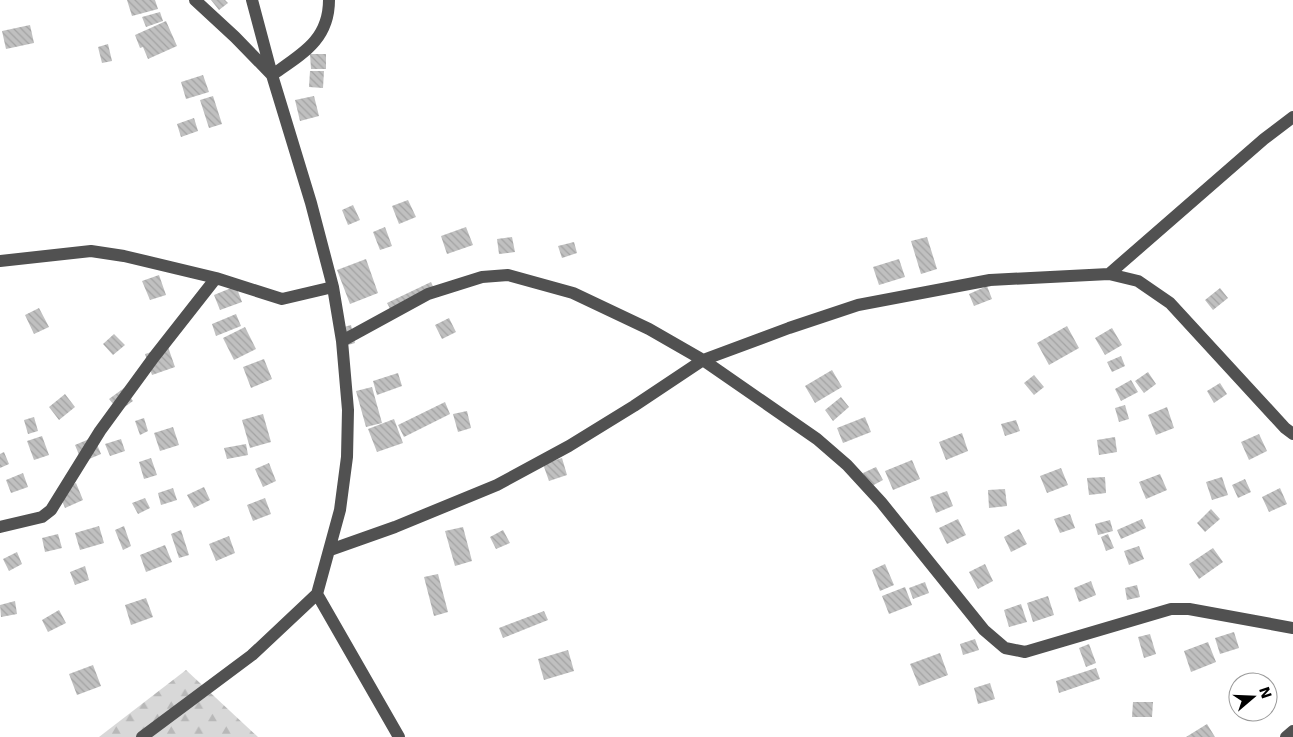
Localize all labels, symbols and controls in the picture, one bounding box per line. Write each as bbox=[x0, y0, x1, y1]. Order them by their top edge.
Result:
north arrow bbox=[1228, 672, 1278, 722]
text: N bbox=[1256, 685, 1275, 701]

